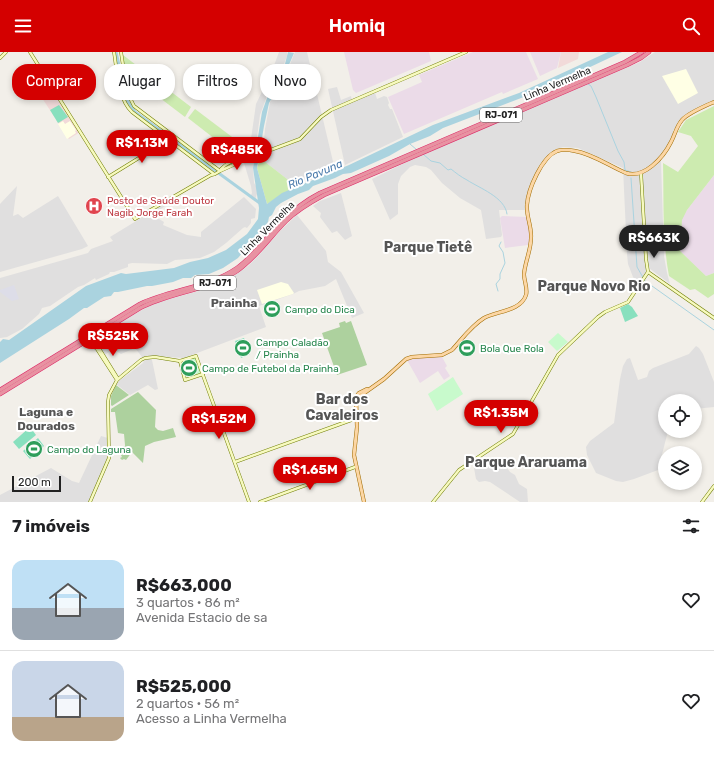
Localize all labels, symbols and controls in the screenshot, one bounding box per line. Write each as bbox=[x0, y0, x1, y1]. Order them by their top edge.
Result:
icon: menu bbox=[12, 15, 34, 37]
text: Homiq bbox=[329, 15, 385, 37]
icon: search bbox=[680, 15, 702, 37]
chip: Comprar bbox=[12, 64, 96, 100]
chip: Alugar bbox=[104, 64, 175, 100]
chip: Filtros bbox=[183, 64, 252, 100]
chip: Novo bbox=[260, 64, 321, 100]
street label: Linha Vermelha bbox=[522, 64, 593, 103]
road number: RJ-071 bbox=[480, 108, 522, 122]
pin: R$1.13M bbox=[105, 130, 179, 164]
text: R$1.13M bbox=[116, 135, 168, 150]
pin: R$485K bbox=[204, 137, 270, 171]
text: R$485K bbox=[211, 142, 263, 157]
water label: Rio Pavuna bbox=[286, 157, 345, 192]
place label: Posto de Saúde Doutor Nagib Jorge Farah bbox=[107, 195, 214, 219]
hospital icon: Posto de Saúde Doutor Nagib Jorge Farah bbox=[84, 196, 104, 216]
street label: Linha Vermelha bbox=[238, 199, 297, 258]
pin: R$663K bbox=[621, 225, 687, 259]
text: R$663K bbox=[628, 230, 680, 245]
district label: Parque Tietê bbox=[384, 239, 472, 256]
road number: RJ-071 bbox=[194, 276, 236, 290]
district label: Parque Novo Rio bbox=[537, 278, 651, 295]
district label: Prainha bbox=[211, 296, 257, 310]
sports icon: Campo do Dica bbox=[262, 299, 282, 319]
place label: Campo do Dica bbox=[285, 304, 355, 316]
pin: R$525K bbox=[80, 323, 146, 357]
text: R$525K bbox=[87, 328, 139, 343]
place label: Campo Caladão / Prainha bbox=[256, 337, 329, 361]
sports icon: Campo Caladão / Prainha bbox=[233, 338, 253, 358]
sports icon: Bola Que Rola bbox=[457, 338, 477, 358]
place label: Bola Que Rola bbox=[480, 343, 544, 355]
sports icon: Campo de Futebol da Prainha bbox=[179, 358, 199, 378]
place label: Campo de Futebol da Prainha bbox=[202, 363, 339, 375]
district label: Bar dos Cavaleiros bbox=[305, 391, 379, 424]
map controls bbox=[658, 394, 702, 490]
button: locate bbox=[658, 394, 702, 438]
pin: R$1.35M bbox=[464, 400, 538, 434]
district label: Laguna e Dourados bbox=[17, 405, 75, 433]
text: R$1.35M bbox=[473, 405, 529, 420]
pin: R$1.52M bbox=[182, 406, 256, 440]
text: R$1.52M bbox=[191, 411, 247, 426]
sports icon: Campo do Laguna bbox=[24, 439, 44, 459]
place label: Campo do Laguna bbox=[47, 444, 131, 456]
button: layers bbox=[658, 446, 702, 490]
district label: Parque Araruama bbox=[465, 454, 587, 471]
pin: R$1.65M bbox=[273, 457, 347, 491]
text: R$1.65M bbox=[282, 462, 338, 477]
scale bar bbox=[12, 474, 61, 493]
text: 200 m bbox=[18, 476, 51, 489]
icon: filters bbox=[680, 515, 702, 537]
text: 7 imóveis bbox=[12, 516, 90, 536]
text: R$663,000 bbox=[136, 575, 232, 595]
icon: home bbox=[44, 576, 92, 624]
icon: heart bbox=[680, 589, 702, 611]
text: 3 quartos · 86 m² bbox=[136, 595, 240, 610]
text: Avenida Estacio de sa bbox=[136, 610, 267, 625]
text: R$525,000 bbox=[136, 676, 231, 696]
icon: home bbox=[44, 677, 92, 725]
icon: heart bbox=[680, 690, 702, 712]
text: 2 quartos · 56 m² bbox=[136, 696, 239, 711]
text: Acesso a Linha Vermelha bbox=[136, 711, 287, 726]

